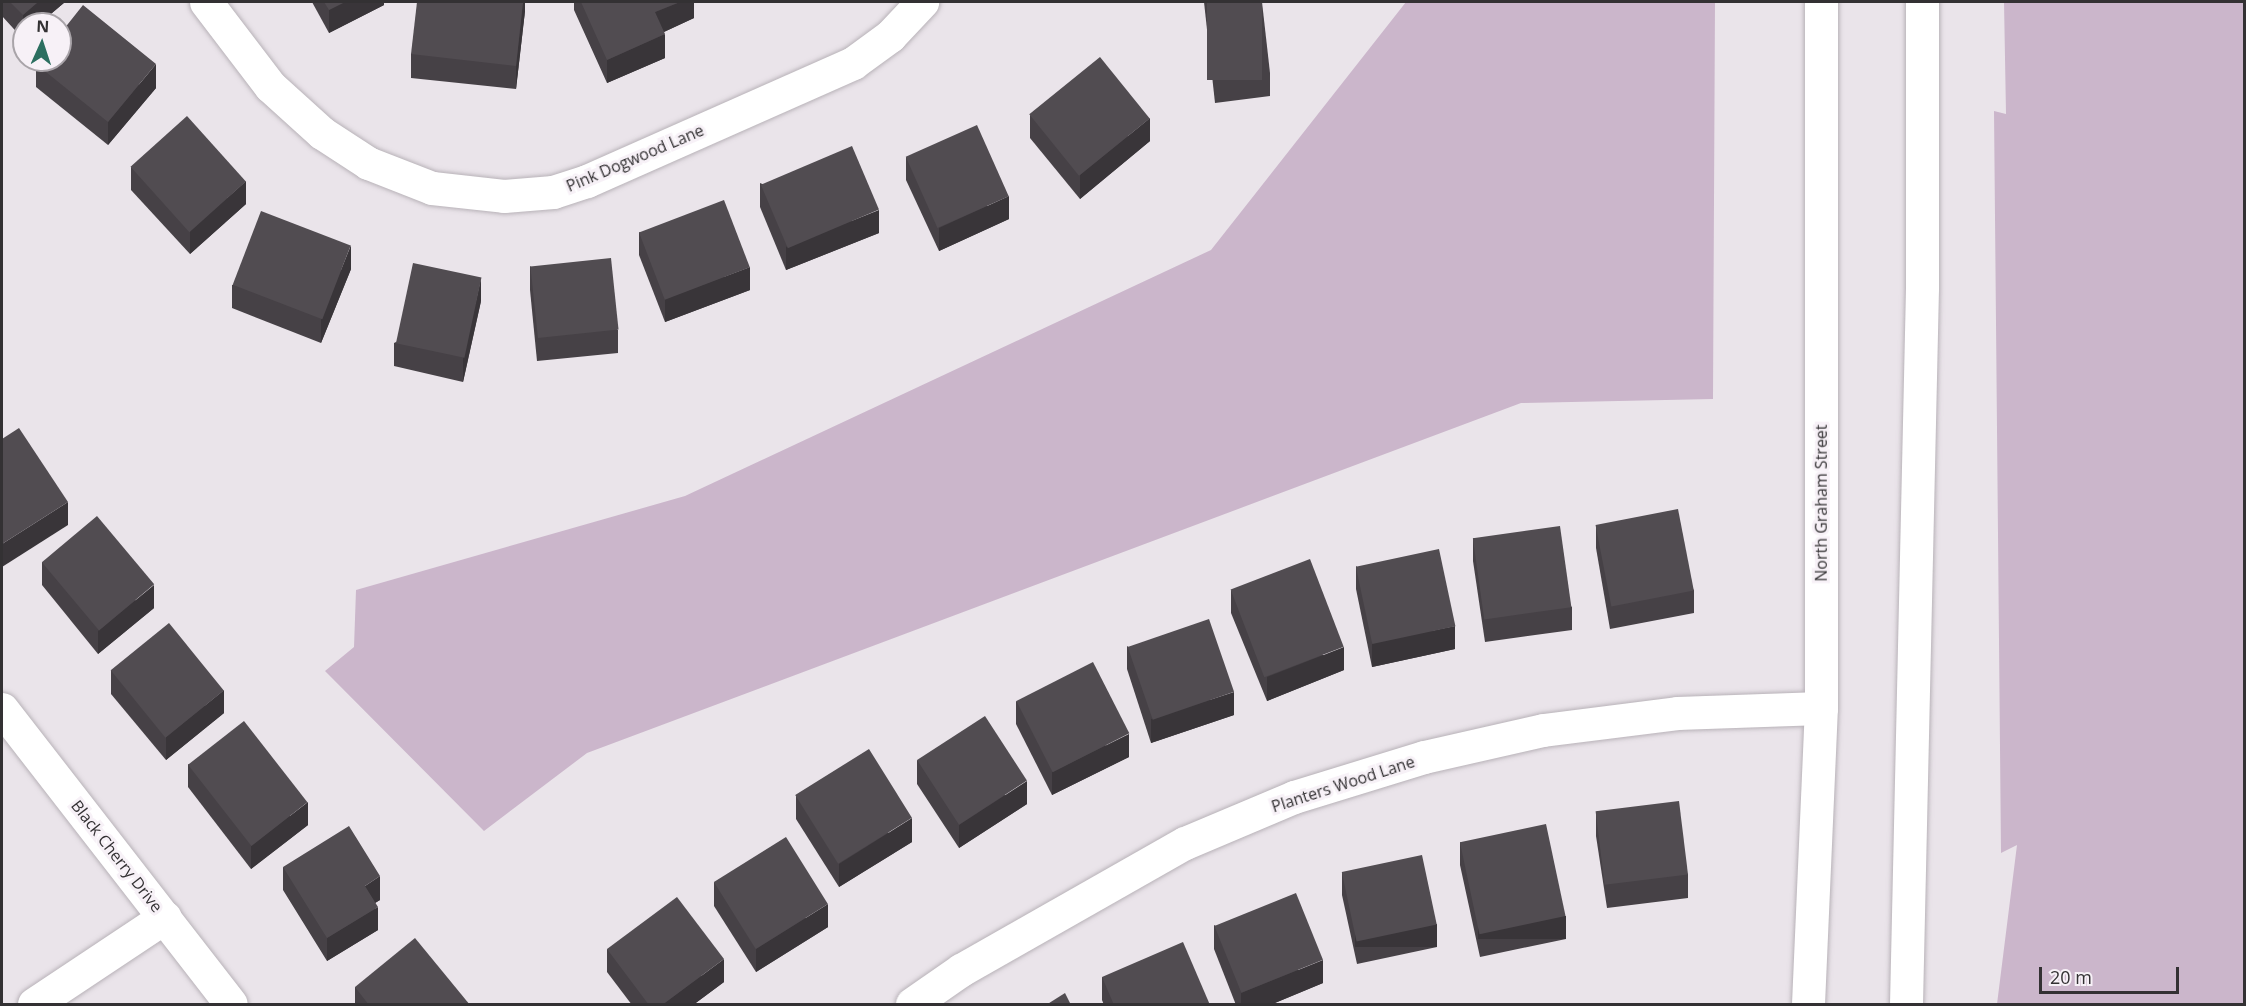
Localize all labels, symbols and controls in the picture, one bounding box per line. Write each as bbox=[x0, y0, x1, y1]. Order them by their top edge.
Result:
north arrow bbox=[12, 12, 72, 72]
text: N bbox=[36, 15, 50, 37]
street label: Pink Dogwood Lane bbox=[563, 120, 707, 196]
street label: North Graham Street bbox=[1811, 424, 1831, 582]
street label: Planters Wood Lane bbox=[1269, 752, 1417, 816]
street label: Black Cherry Drive bbox=[67, 796, 167, 916]
scale bar bbox=[2042, 955, 2182, 993]
text: 20 m bbox=[2050, 965, 2092, 989]

